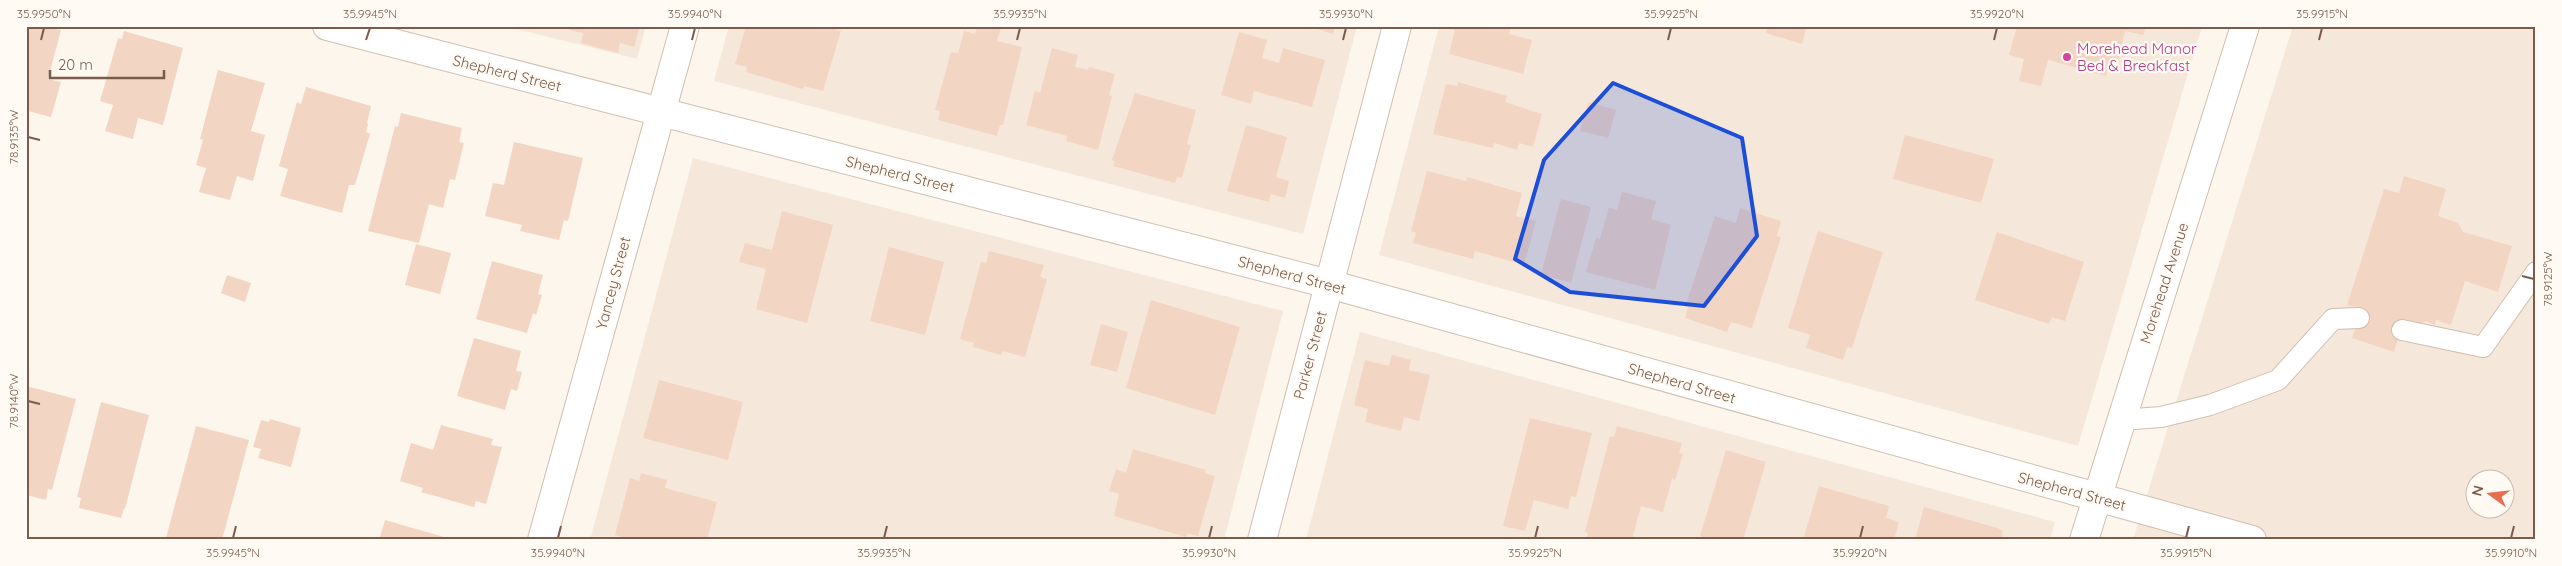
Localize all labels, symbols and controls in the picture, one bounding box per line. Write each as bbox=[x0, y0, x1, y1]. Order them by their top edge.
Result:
text: 35.9950°N bbox=[17, 6, 71, 21]
text: 35.9945°N bbox=[343, 6, 397, 21]
text: 35.9940°N bbox=[668, 6, 722, 21]
text: 35.9935°N bbox=[993, 6, 1047, 21]
text: 35.9930°N bbox=[1319, 6, 1373, 21]
text: 35.9925°N bbox=[1644, 6, 1698, 21]
text: 35.9920°N bbox=[1970, 6, 2024, 21]
text: 35.9915°N bbox=[2296, 6, 2348, 21]
place label: Morehead Manor Bed & Breakfast bbox=[2077, 39, 2197, 75]
scale bar bbox=[50, 48, 164, 80]
street label: Shepherd Street bbox=[451, 50, 563, 96]
marker: Morehead Manor Bed & Breakfast bbox=[2061, 51, 2073, 63]
text: 20 m bbox=[58, 55, 93, 74]
text: 78.9135°W bbox=[6, 109, 21, 164]
street label: Shepherd Street bbox=[844, 151, 956, 197]
street label: Morehead Avenue bbox=[2135, 220, 2193, 346]
street label: Yancey Street bbox=[591, 234, 635, 332]
street label: Shepherd Street bbox=[1236, 251, 1348, 299]
text: 78.9125°W bbox=[2540, 251, 2555, 306]
street label: Parker Street bbox=[1289, 309, 1331, 401]
street label: Shepherd Street bbox=[1626, 359, 1738, 407]
text: 78.9140°W bbox=[6, 373, 21, 428]
street label: Shepherd Street bbox=[2016, 467, 2128, 515]
north arrow bbox=[2464, 468, 2514, 518]
text: N bbox=[2467, 483, 2487, 498]
text: 35.9945°N bbox=[206, 545, 260, 560]
text: 35.9940°N bbox=[531, 545, 585, 560]
text: 35.9935°N bbox=[857, 545, 911, 560]
text: 35.9930°N bbox=[1182, 545, 1236, 560]
text: 35.9925°N bbox=[1508, 545, 1562, 560]
text: 35.9920°N bbox=[1833, 545, 1887, 560]
text: 35.9915°N bbox=[2160, 545, 2212, 560]
text: 35.9910°N bbox=[2485, 545, 2537, 560]

